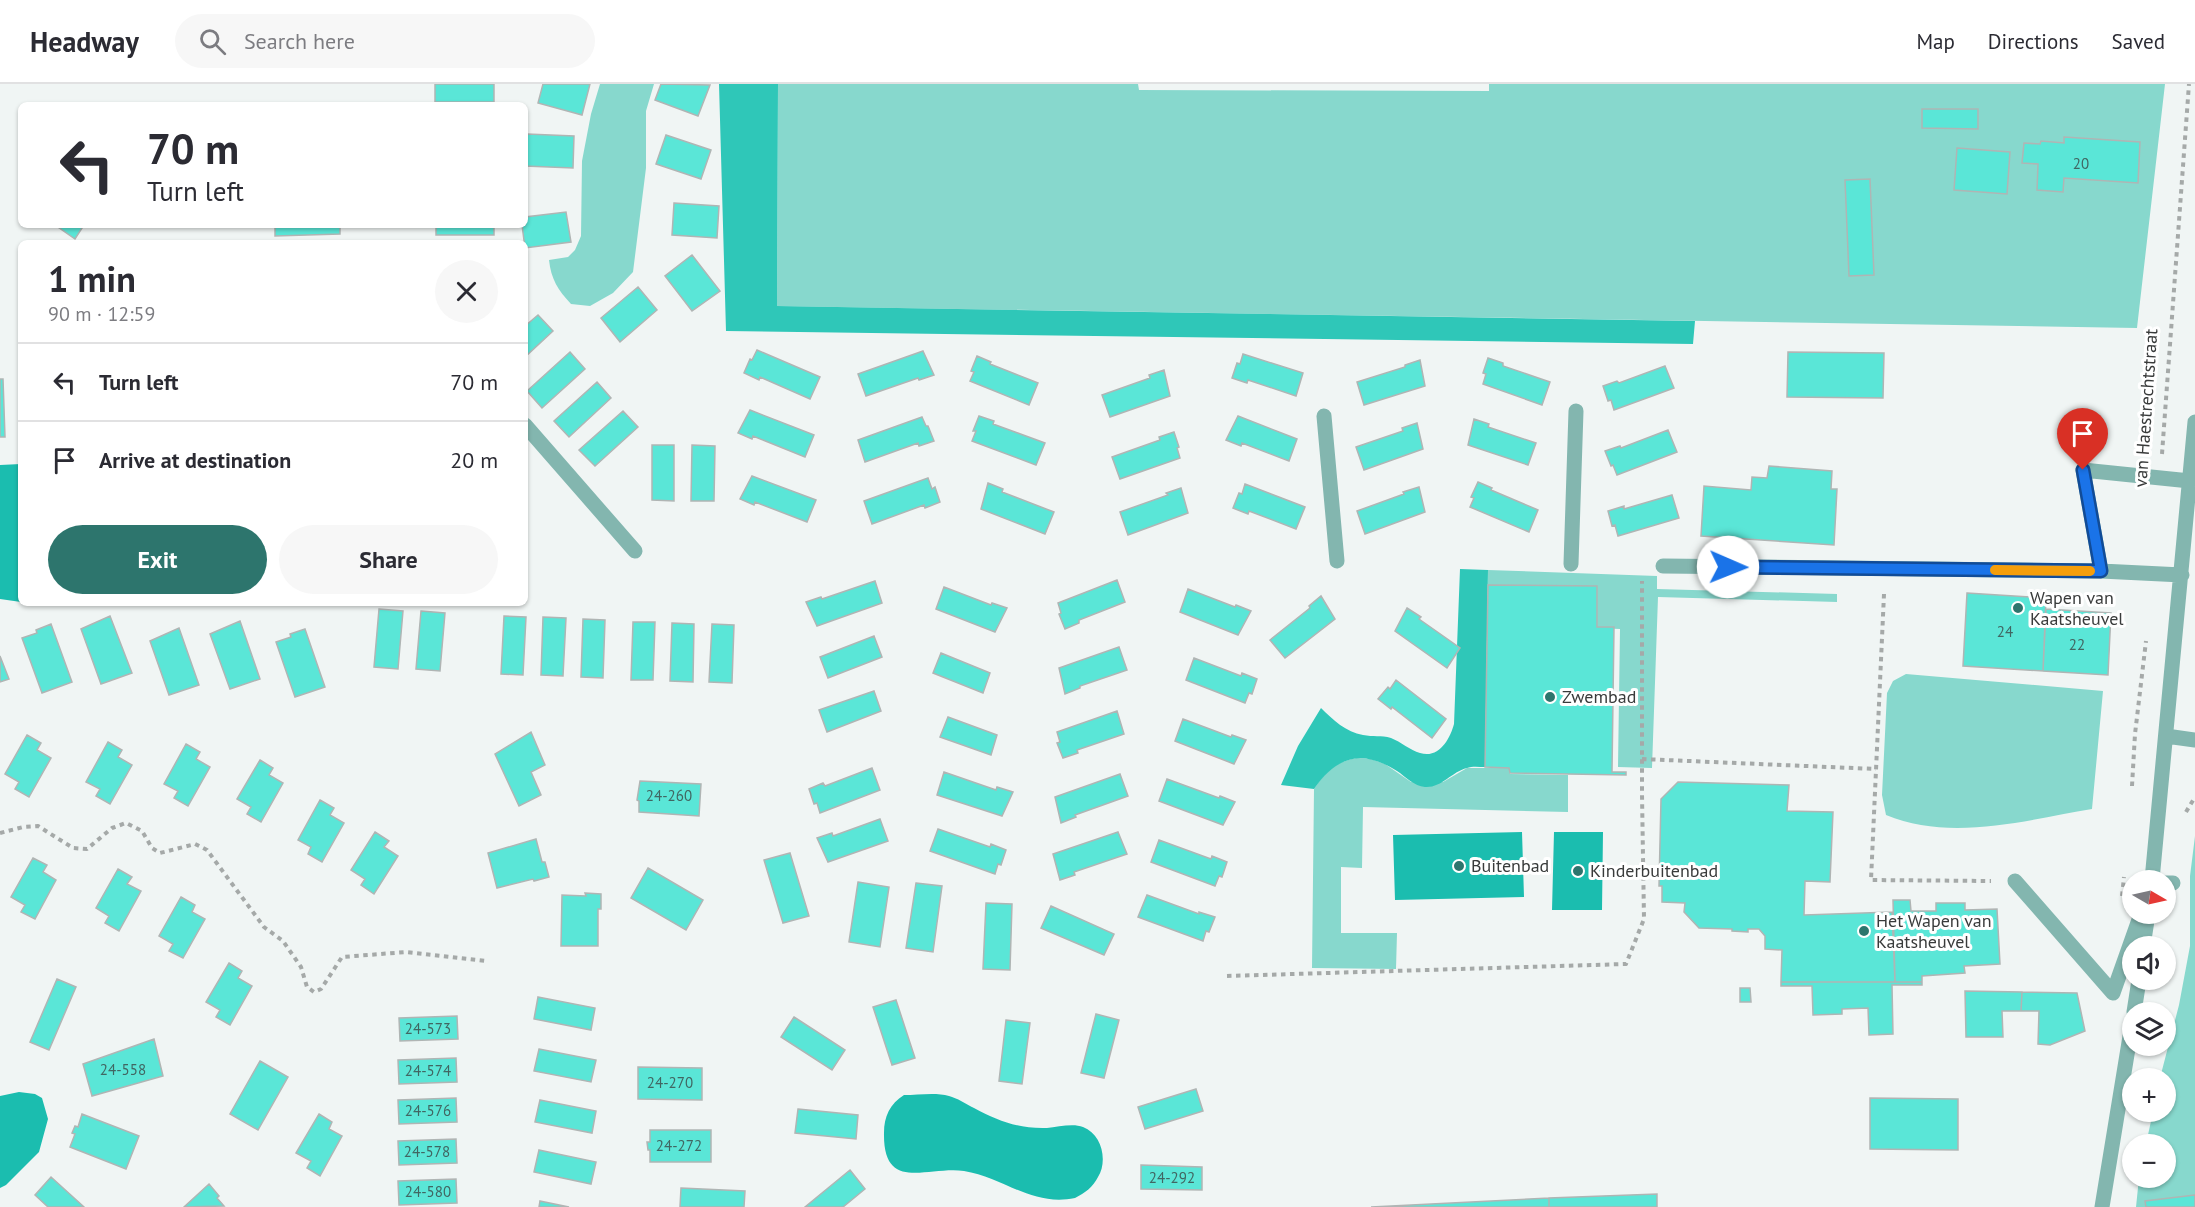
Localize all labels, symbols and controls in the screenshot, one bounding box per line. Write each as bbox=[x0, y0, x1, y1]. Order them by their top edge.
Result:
search box bbox=[175, 14, 595, 68]
text: Headway bbox=[30, 23, 139, 60]
icon: search bbox=[196, 25, 229, 58]
text: Search here bbox=[244, 27, 355, 55]
text: Map bbox=[1916, 28, 1955, 55]
text: Directions bbox=[1988, 28, 2079, 55]
text: Saved bbox=[2112, 28, 2165, 55]
text: 70 m bbox=[147, 121, 239, 176]
icon: left bbox=[48, 126, 126, 204]
house number: 20 bbox=[2073, 154, 2089, 173]
text: Turn left bbox=[147, 174, 244, 208]
text: 1 min bbox=[48, 255, 136, 302]
button: close bbox=[435, 260, 498, 323]
text: 90 m · 12:59 bbox=[48, 301, 155, 327]
street label: van Haestrechtstraat bbox=[2128, 328, 2163, 488]
icon: left bbox=[48, 366, 81, 399]
text: Turn left bbox=[99, 368, 179, 396]
text: 70 m bbox=[450, 368, 498, 396]
pin bbox=[2057, 408, 2108, 470]
icon: arrive bbox=[2066, 417, 2099, 450]
icon: arrive bbox=[48, 444, 81, 477]
text: Arrive at destination bbox=[99, 446, 291, 474]
text: 20 m bbox=[450, 446, 498, 474]
button: Exit bbox=[48, 525, 267, 594]
button: Share bbox=[279, 525, 498, 594]
position arrow bbox=[1696, 535, 1760, 599]
place label: Wapen van Kaatsheuvel bbox=[2030, 586, 2124, 630]
marker: Wapen van Kaatsheuvel bbox=[2011, 601, 2025, 615]
house number: 24 bbox=[1997, 622, 2013, 641]
house number: 22 bbox=[2069, 635, 2085, 654]
place label: Zwembad bbox=[1562, 685, 1636, 708]
marker: Zwembad bbox=[1543, 690, 1557, 704]
house number: 24-260 bbox=[646, 786, 692, 805]
place label: Buitenbad bbox=[1471, 854, 1549, 877]
marker: Buitenbad bbox=[1452, 859, 1466, 873]
place label: Kinderbuitenbad bbox=[1590, 859, 1718, 882]
marker: Kinderbuitenbad bbox=[1571, 864, 1585, 878]
north arrow bbox=[2122, 870, 2176, 924]
map controls bbox=[2122, 870, 2176, 1188]
place label: Het Wapen van Kaatsheuvel bbox=[1876, 909, 1992, 953]
marker: Het Wapen van Kaatsheuvel bbox=[1857, 924, 1871, 938]
button: sound bbox=[2122, 936, 2176, 990]
button: layers bbox=[2122, 1002, 2176, 1056]
house number: 24-573 bbox=[405, 1019, 451, 1038]
house number: 24-558 bbox=[100, 1060, 146, 1079]
house number: 24-574 bbox=[405, 1061, 451, 1080]
button: + bbox=[2122, 1068, 2176, 1122]
house number: 24-270 bbox=[647, 1073, 693, 1092]
house number: 24-576 bbox=[405, 1101, 451, 1120]
button: − bbox=[2122, 1134, 2176, 1188]
house number: 24-272 bbox=[656, 1136, 702, 1155]
house number: 24-578 bbox=[404, 1142, 450, 1161]
house number: 24-292 bbox=[1149, 1168, 1195, 1187]
house number: 24-580 bbox=[405, 1182, 451, 1201]

